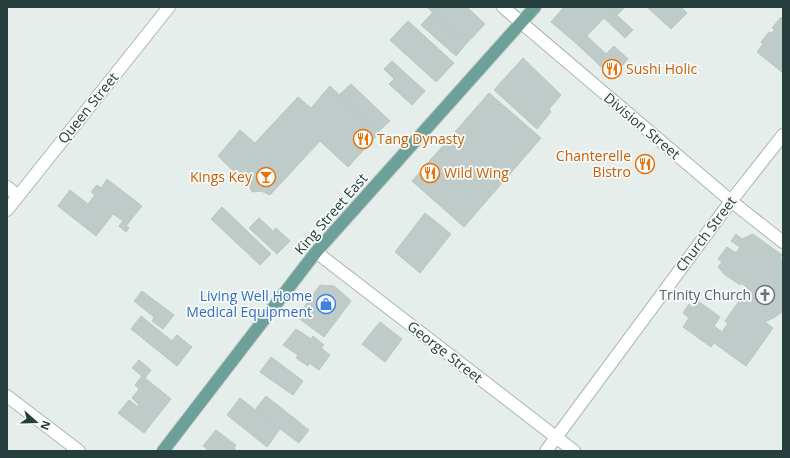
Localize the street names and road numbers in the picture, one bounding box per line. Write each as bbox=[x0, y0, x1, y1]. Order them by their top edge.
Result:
street label: Queen Street bbox=[53, 68, 122, 147]
street label: Division Street bbox=[600, 88, 685, 163]
street label: King Street East bbox=[290, 169, 371, 258]
street label: Church Street bbox=[671, 192, 740, 275]
street label: George Street bbox=[404, 316, 487, 387]

